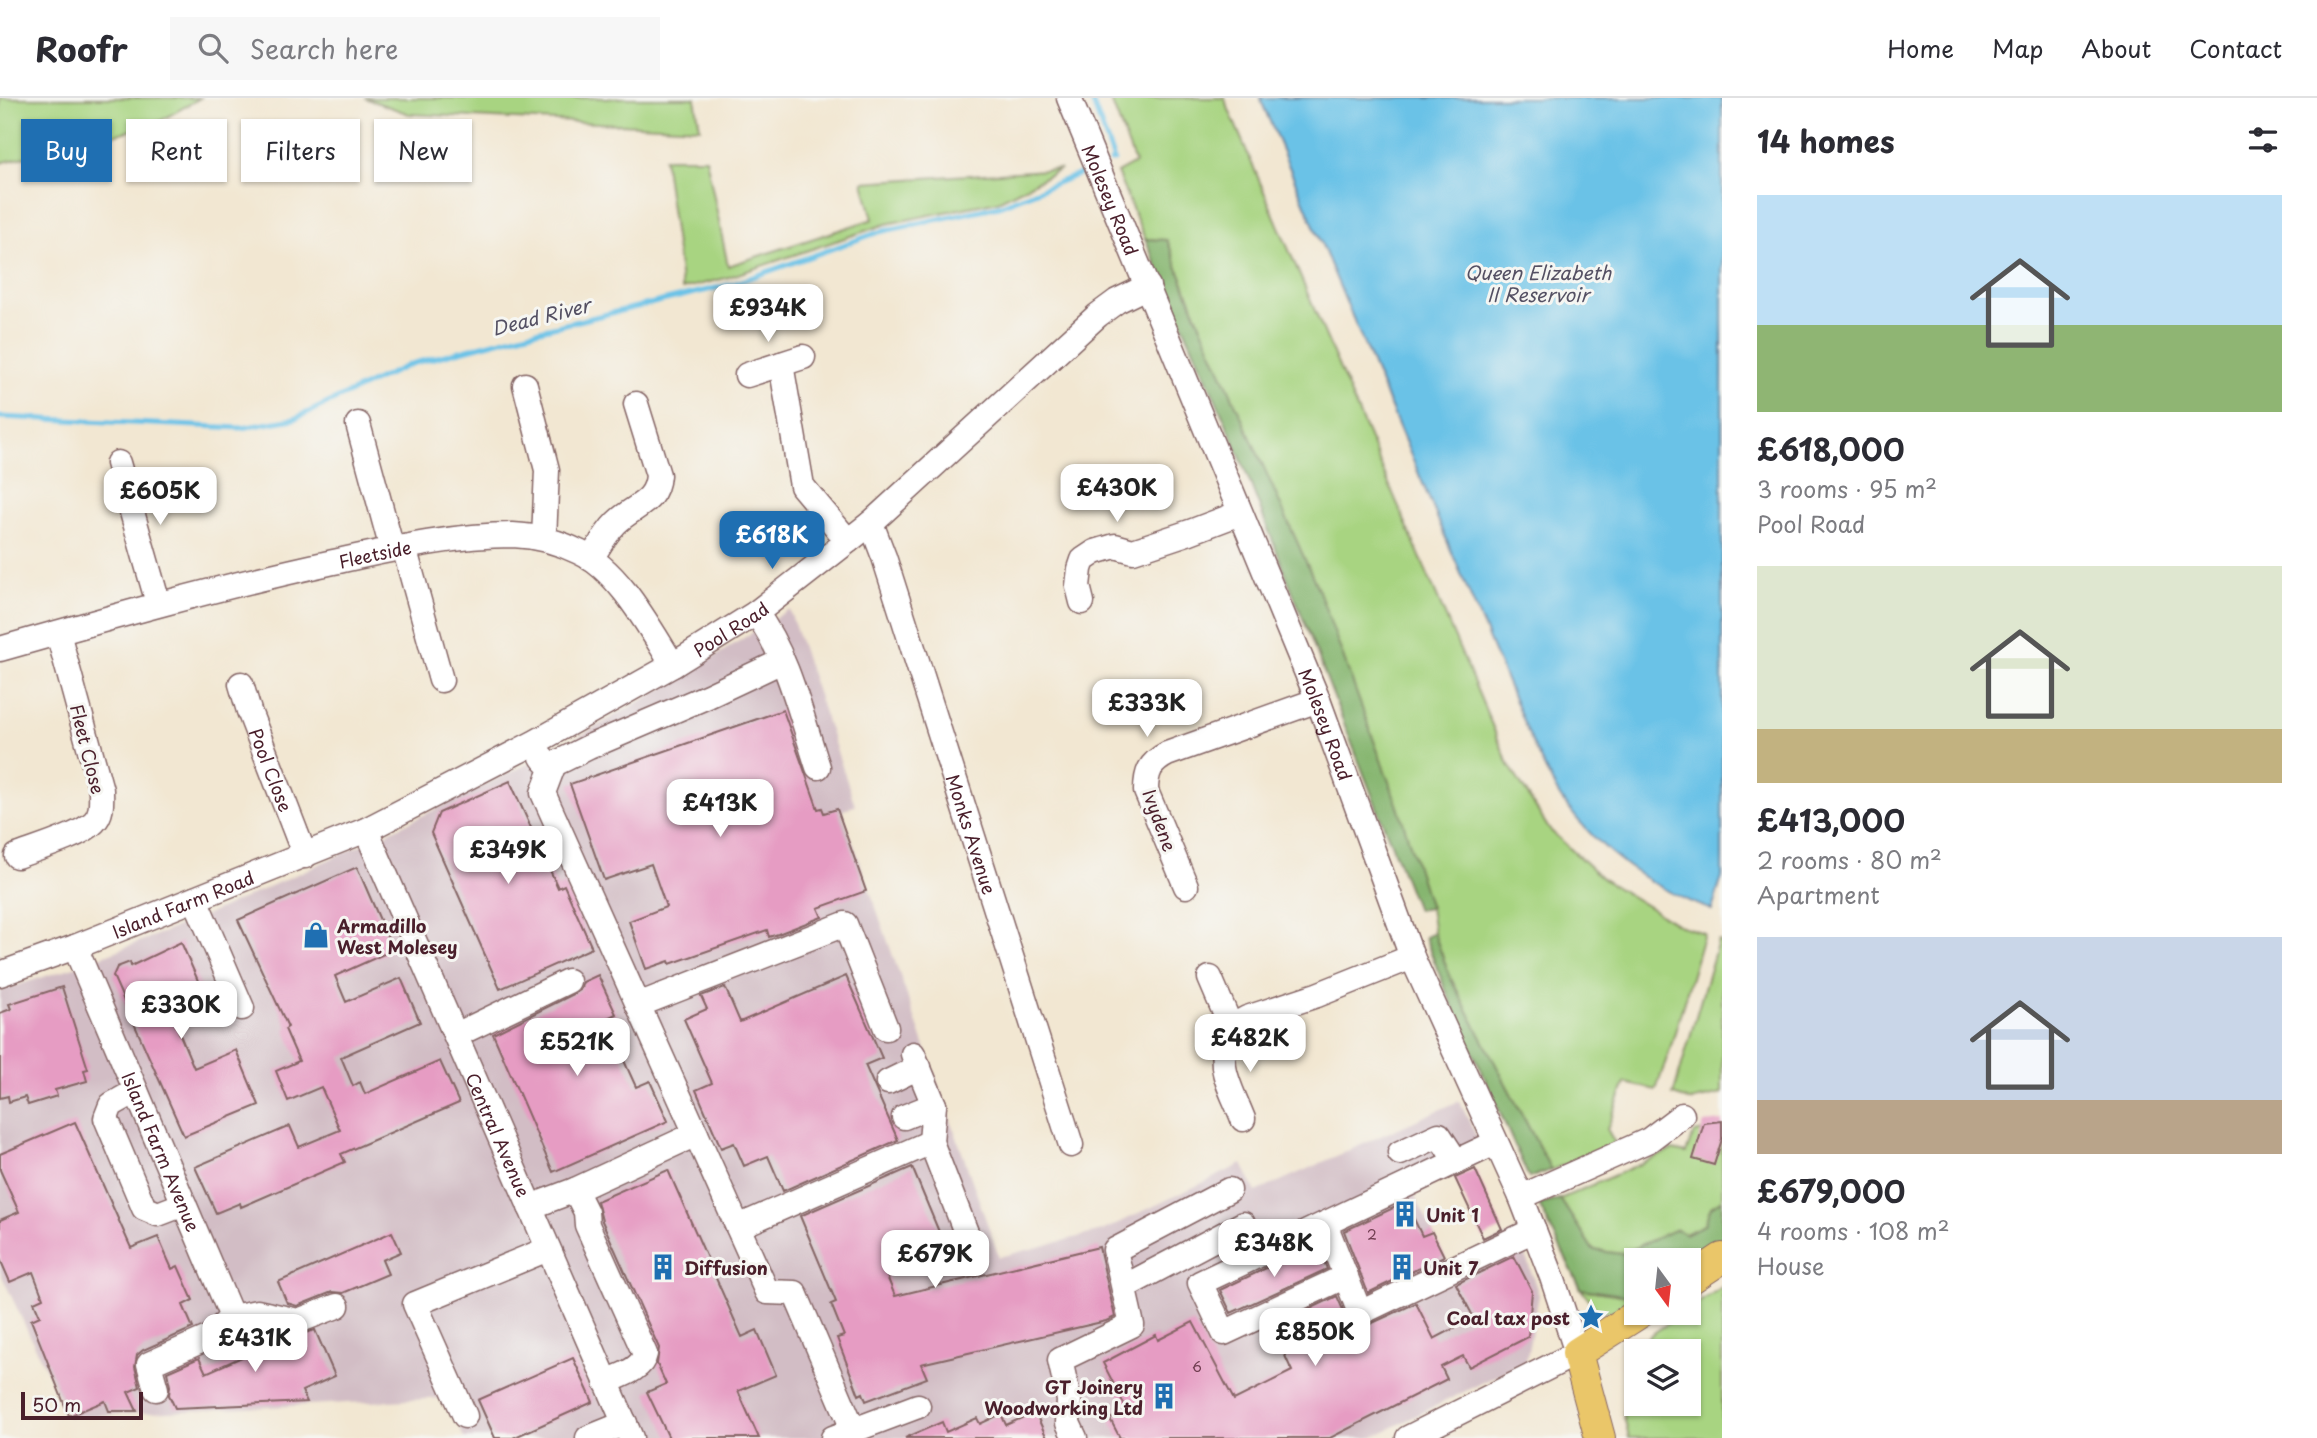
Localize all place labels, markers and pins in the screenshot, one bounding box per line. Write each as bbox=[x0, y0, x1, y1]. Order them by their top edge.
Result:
pin: £934K bbox=[719, 285, 817, 344]
pin: £430K bbox=[1068, 464, 1166, 524]
pin: £605K bbox=[111, 468, 209, 527]
pin: £618K bbox=[723, 512, 821, 571]
pin: £333K bbox=[1098, 680, 1196, 739]
pin: £413K bbox=[671, 780, 769, 839]
pin: £349K bbox=[459, 826, 557, 886]
place label: Armadillo West Molesey bbox=[336, 912, 458, 960]
shop icon: Armadillo West Molesey bbox=[301, 920, 331, 950]
pin: £330K bbox=[132, 982, 230, 1041]
pin: £482K bbox=[1201, 1014, 1299, 1074]
pin: £521K bbox=[528, 1018, 626, 1078]
building icon: Unit 1 bbox=[1390, 1199, 1420, 1229]
place label: Unit 1 bbox=[1426, 1201, 1479, 1228]
pin: £348K bbox=[1225, 1220, 1323, 1279]
pin: £679K bbox=[886, 1230, 984, 1290]
building icon: Diffusion bbox=[648, 1252, 678, 1282]
building icon: Unit 7 bbox=[1387, 1252, 1417, 1282]
place label: Diffusion bbox=[684, 1254, 768, 1281]
place label: Unit 7 bbox=[1423, 1254, 1479, 1281]
place icon: Coal tax post bbox=[1576, 1302, 1606, 1332]
place label: Coal tax post bbox=[1447, 1304, 1570, 1331]
pin: £850K bbox=[1266, 1308, 1364, 1368]
pin: £431K bbox=[206, 1314, 304, 1374]
place label: GT Joinery Woodworking Ltd bbox=[984, 1373, 1143, 1421]
building icon: GT Joinery Woodworking Ltd bbox=[1149, 1381, 1179, 1411]

